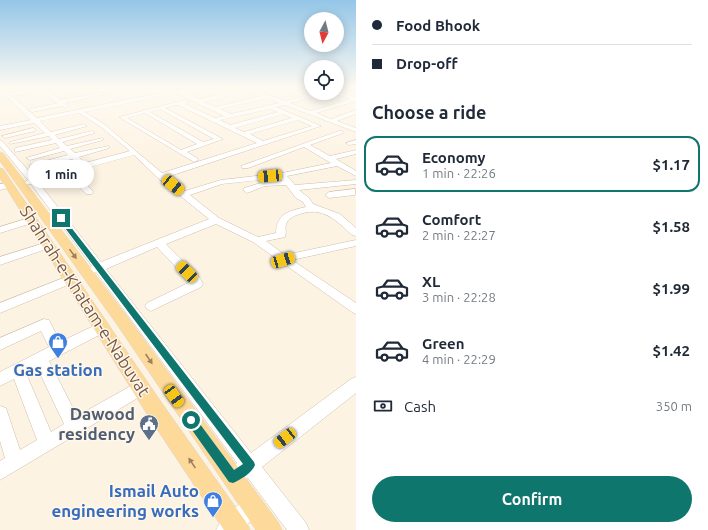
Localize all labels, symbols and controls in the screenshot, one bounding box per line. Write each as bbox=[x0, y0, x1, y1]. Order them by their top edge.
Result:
north arrow bbox=[304, 12, 344, 52]
map controls bbox=[304, 12, 344, 100]
text: Food Bhook bbox=[396, 17, 480, 34]
text: Drop-off bbox=[396, 55, 458, 72]
button: locate bbox=[304, 60, 344, 100]
text: Choose a ride bbox=[372, 102, 486, 122]
icon: car bbox=[374, 146, 410, 182]
text: Economy bbox=[422, 149, 486, 166]
text: $1.17 bbox=[652, 156, 690, 173]
callout: 1 min bbox=[28, 160, 94, 188]
text: 1 min · 22:26 bbox=[422, 166, 496, 180]
text: 1 min bbox=[45, 167, 77, 181]
car bbox=[258, 169, 282, 183]
car bbox=[160, 173, 186, 197]
street label: Shahrah-e-Khatam-e-Nabuvat bbox=[17, 202, 154, 400]
icon: car bbox=[374, 208, 410, 244]
route end bbox=[52, 209, 70, 227]
text: Comfort bbox=[422, 211, 481, 228]
text: $1.58 bbox=[652, 218, 690, 235]
text: 2 min · 22:27 bbox=[422, 228, 496, 242]
one-way arrow bbox=[69, 249, 77, 259]
car bbox=[270, 251, 296, 269]
car bbox=[174, 259, 200, 285]
icon: car bbox=[374, 270, 410, 306]
text: XL bbox=[422, 273, 440, 290]
text: $1.99 bbox=[652, 280, 690, 297]
text: 3 min · 22:28 bbox=[422, 290, 496, 304]
shop icon: Gas station bbox=[47, 331, 69, 359]
icon: car bbox=[374, 332, 410, 368]
text: Green bbox=[422, 335, 464, 352]
text: $1.42 bbox=[652, 342, 690, 359]
text: 4 min · 22:29 bbox=[422, 352, 496, 366]
one-way arrow bbox=[145, 354, 152, 365]
place label: Gas station bbox=[13, 360, 103, 379]
car bbox=[162, 383, 186, 409]
icon: cash bbox=[372, 395, 394, 417]
text: Cash bbox=[404, 398, 436, 415]
text: 350 m bbox=[656, 399, 692, 413]
place label: Dawood residency bbox=[58, 404, 135, 443]
route start bbox=[182, 411, 200, 429]
public building icon: Dawood residency bbox=[138, 413, 160, 441]
car bbox=[272, 426, 298, 450]
one-way arrow bbox=[188, 458, 196, 468]
button: Confirm bbox=[372, 476, 692, 522]
place label: Ismail Auto engineering works bbox=[51, 481, 199, 520]
shop icon: Ismail Auto engineering works bbox=[202, 490, 224, 518]

